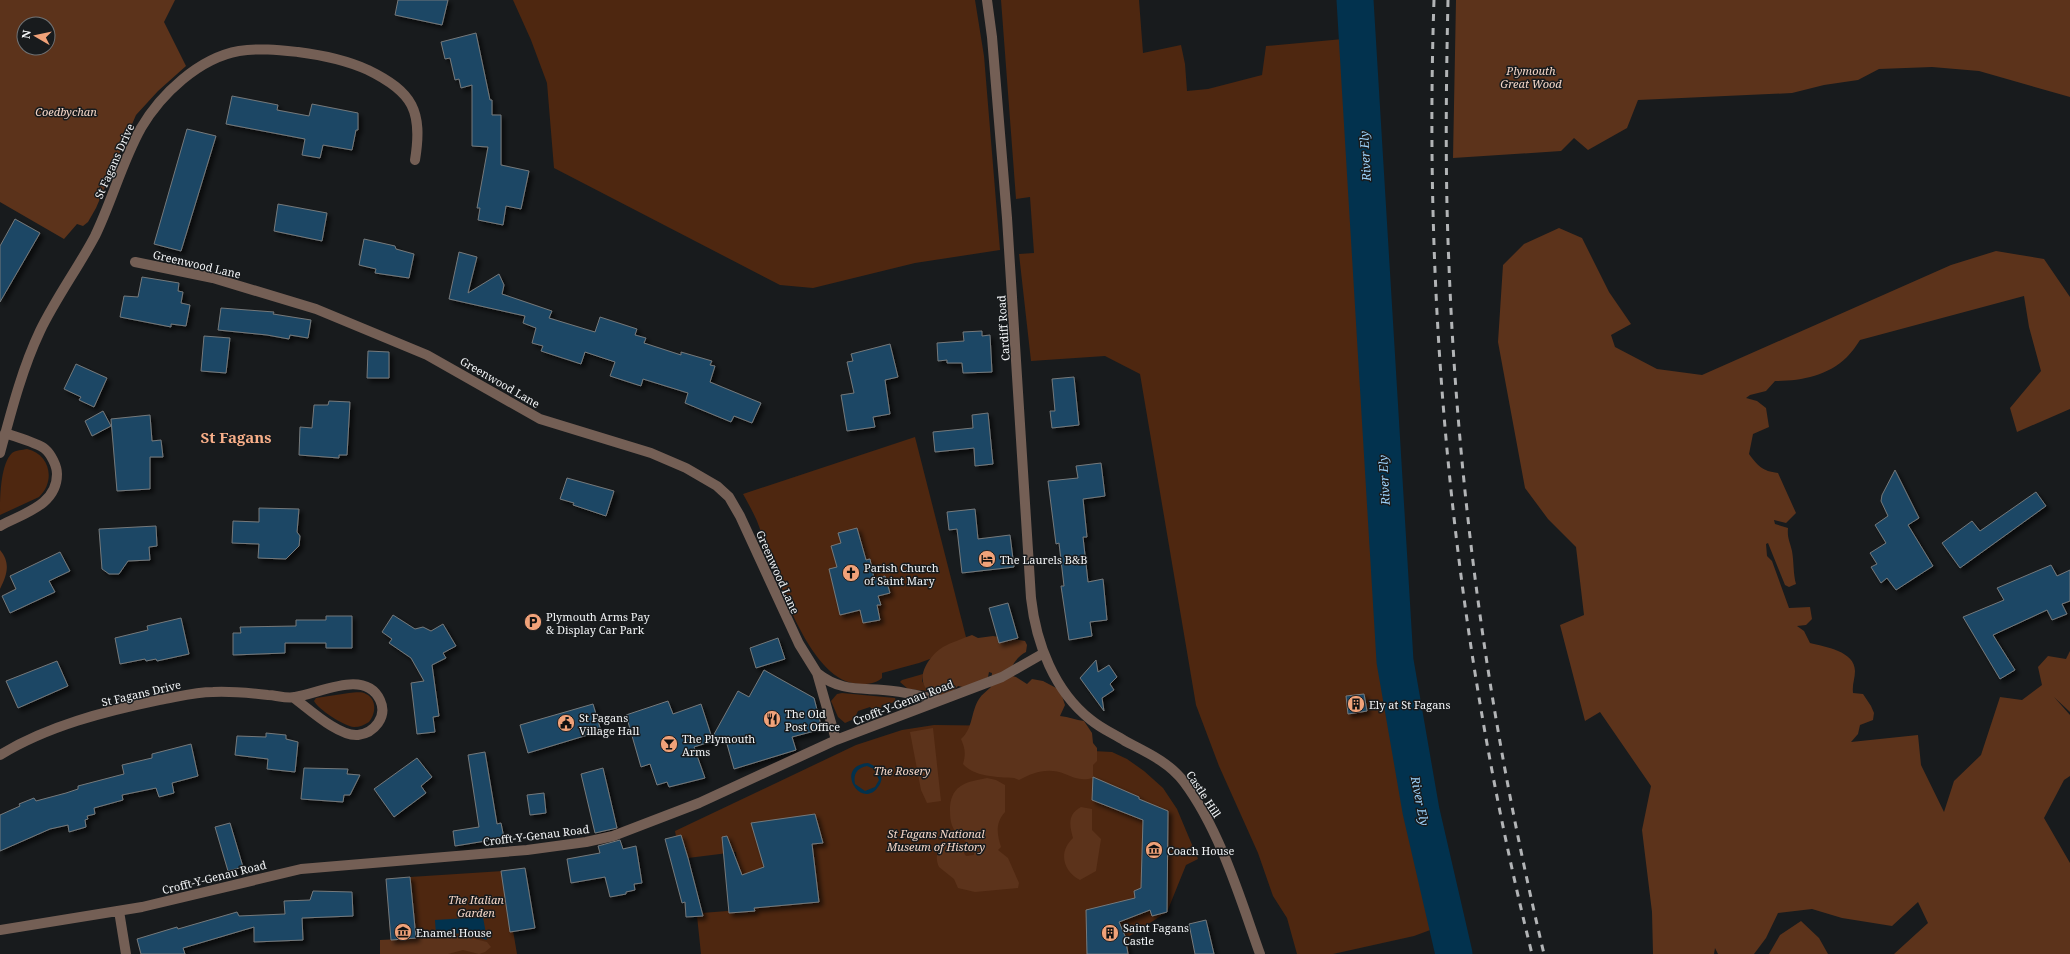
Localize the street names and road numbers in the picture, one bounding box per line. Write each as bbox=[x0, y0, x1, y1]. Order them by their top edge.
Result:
street label: St Fagans Drive bbox=[91, 121, 137, 201]
street label: Greenwood Lane bbox=[152, 247, 243, 281]
street label: Cardiff Road bbox=[993, 295, 1013, 361]
street label: Greenwood Lane bbox=[457, 353, 543, 411]
street label: Greenwood Lane bbox=[753, 528, 803, 616]
street label: Crofft-Y-Genau Road bbox=[850, 676, 956, 728]
street label: St Fagans Drive bbox=[100, 677, 182, 709]
street label: Castle Hill bbox=[1183, 768, 1225, 821]
street label: Crofft-Y-Genau Road bbox=[482, 821, 590, 849]
street label: Crofft-Y-Genau Road bbox=[160, 857, 268, 897]

